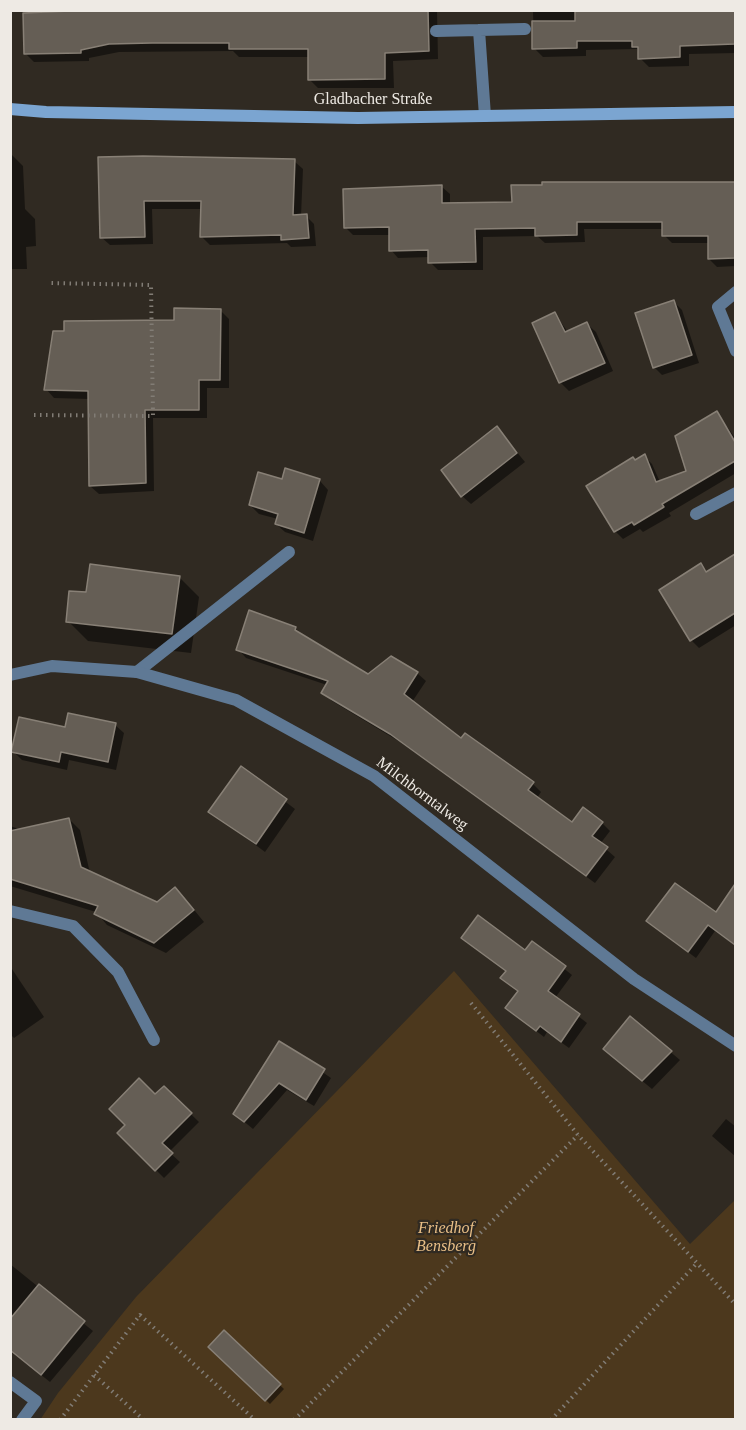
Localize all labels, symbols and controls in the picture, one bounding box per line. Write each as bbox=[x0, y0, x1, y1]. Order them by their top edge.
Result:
street label: Gladbacher Straße bbox=[314, 90, 432, 110]
street label: Milchborntalweg bbox=[372, 753, 472, 835]
park label: Friedhof Bensberg bbox=[416, 1219, 476, 1257]

